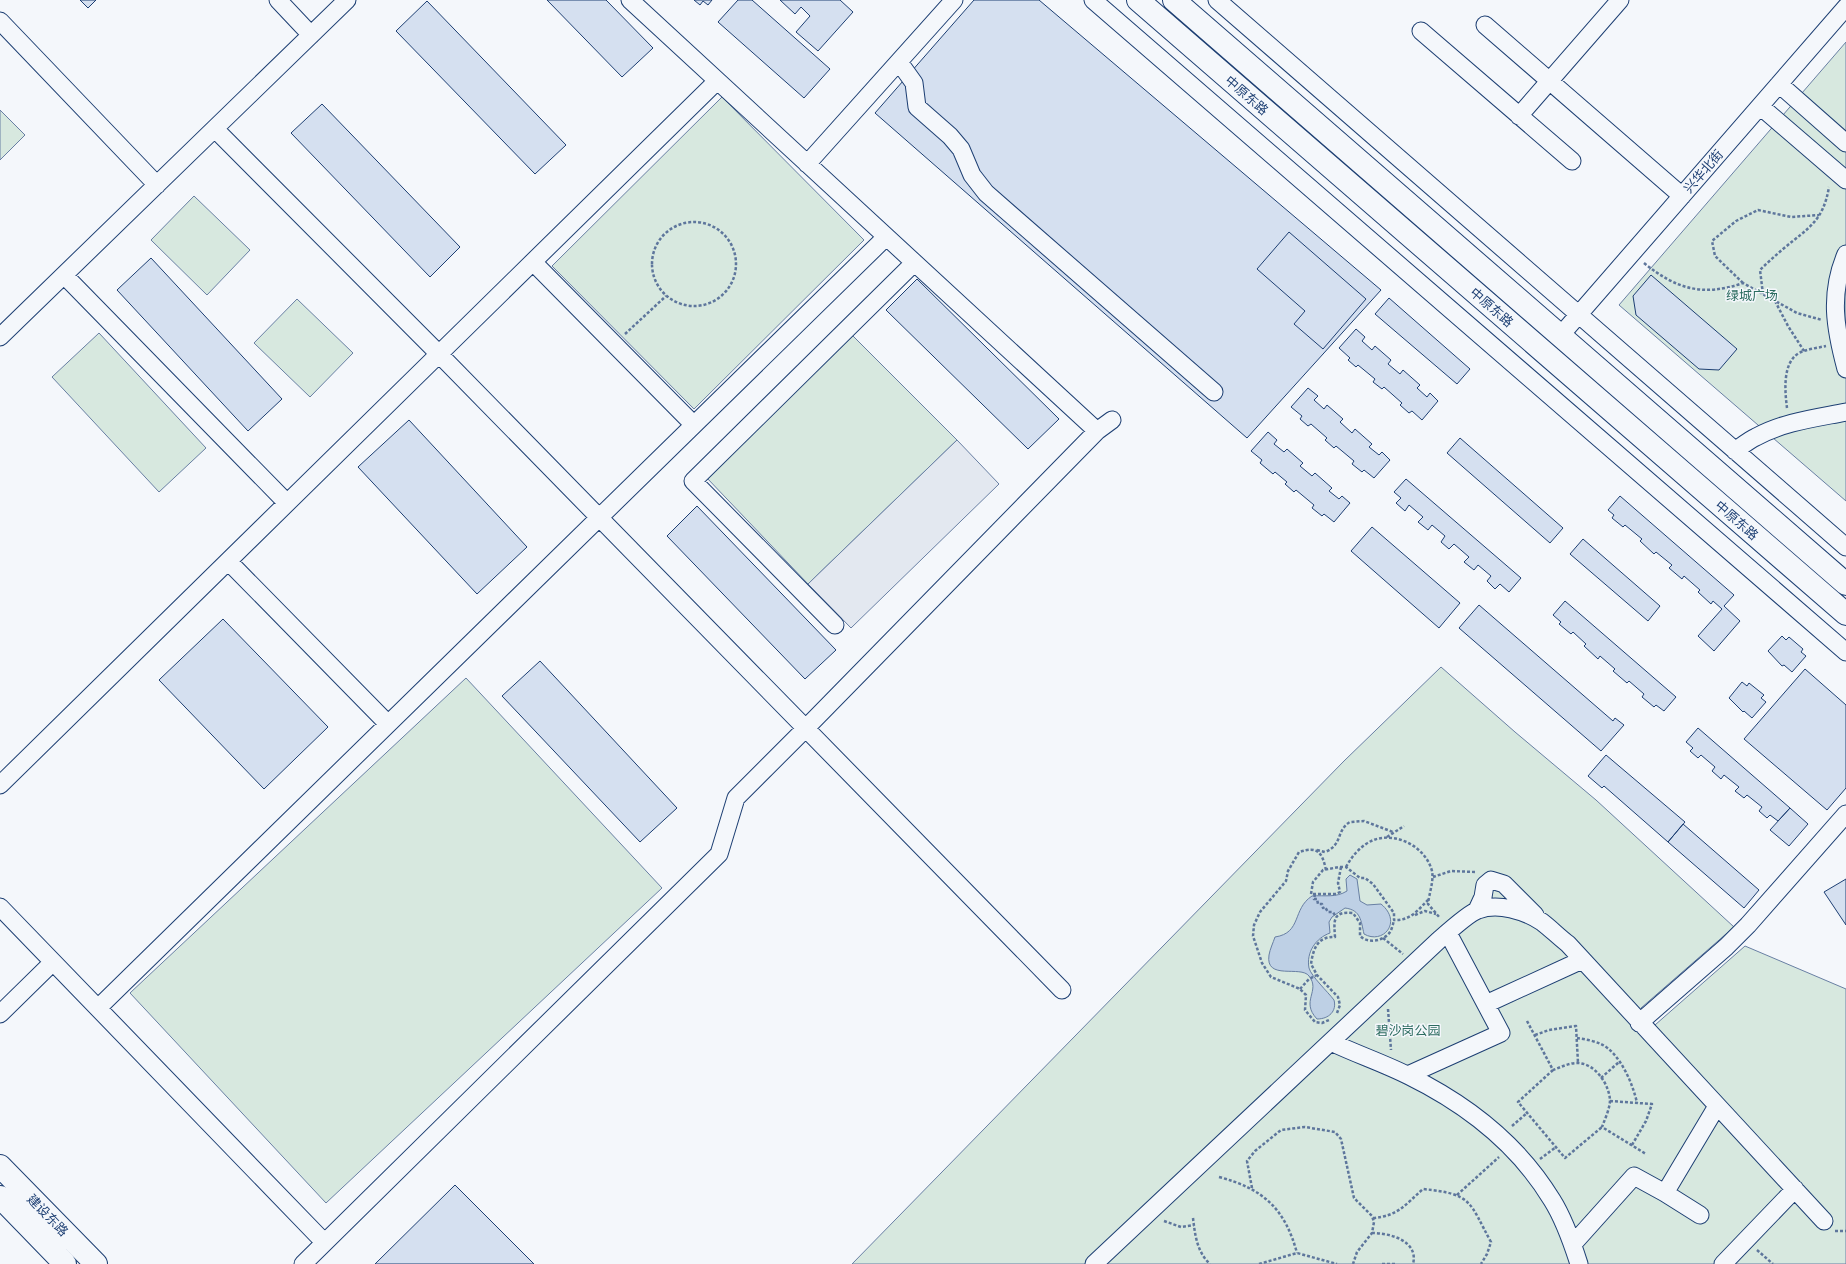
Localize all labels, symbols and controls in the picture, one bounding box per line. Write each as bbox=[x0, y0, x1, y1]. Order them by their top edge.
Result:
street label: 中原东路 bbox=[1222, 72, 1272, 118]
street label: 兴华北街 bbox=[1680, 146, 1726, 196]
street label: 中原东路 bbox=[1467, 284, 1517, 330]
park label: 绿城广场 bbox=[1726, 287, 1778, 303]
street label: 中原东路 bbox=[1712, 497, 1762, 543]
park label: 碧沙岗公园 bbox=[1375, 1022, 1441, 1038]
street label: 建设东路 bbox=[24, 1191, 72, 1239]

